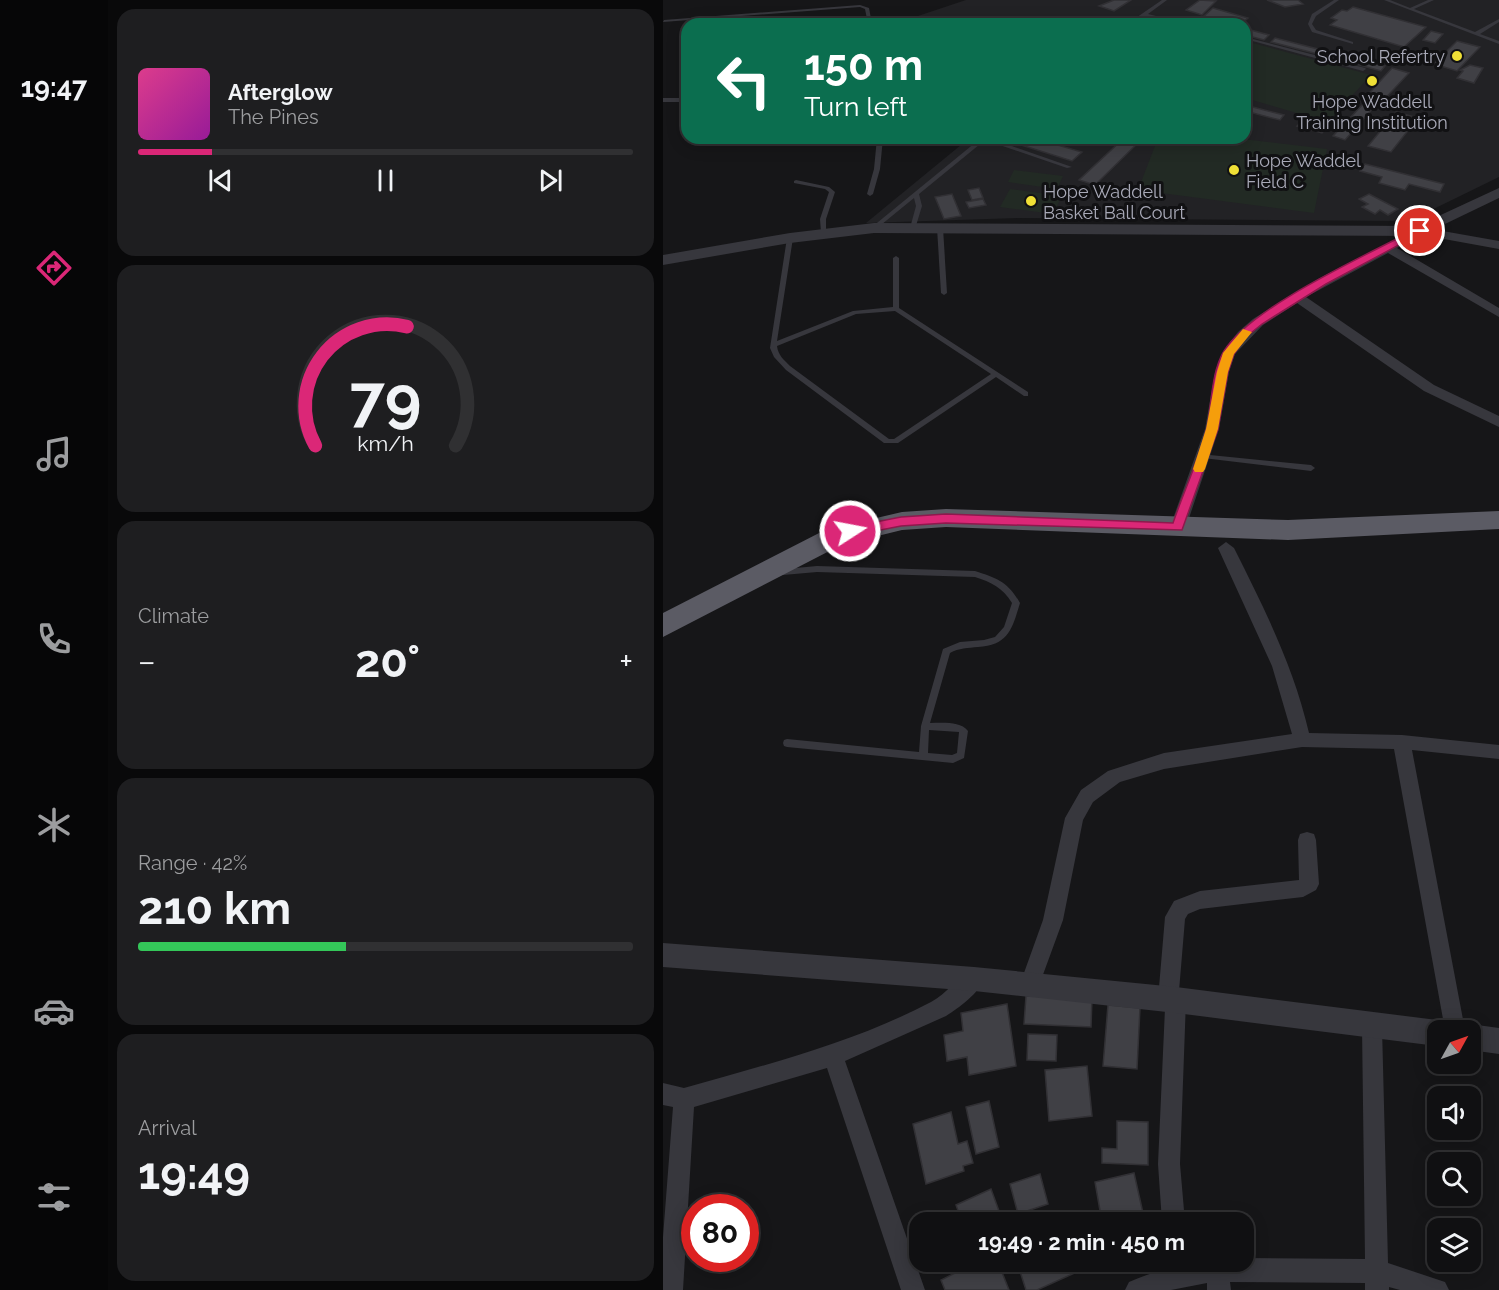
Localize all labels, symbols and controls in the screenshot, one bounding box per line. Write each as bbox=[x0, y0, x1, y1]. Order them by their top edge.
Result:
text: 150 m bbox=[804, 41, 923, 90]
icon: left bbox=[705, 42, 783, 120]
place label: School Refertry bbox=[1317, 46, 1445, 67]
marker: School Refertry bbox=[1450, 49, 1464, 63]
text: 19:47 bbox=[21, 72, 87, 103]
marker: Hope Waddell Training Institution bbox=[1365, 74, 1379, 88]
text: Afterglow bbox=[228, 79, 333, 105]
text: Turn left bbox=[804, 91, 907, 122]
place label: Hope Waddell Training Institution bbox=[1296, 91, 1448, 133]
text: The Pines bbox=[228, 105, 319, 129]
place label: Hope Waddel Field C bbox=[1246, 150, 1361, 192]
marker: Hope Waddel Field C bbox=[1227, 163, 1241, 177]
icon: previous bbox=[204, 164, 237, 197]
icon: pause bbox=[369, 164, 402, 197]
icon: next bbox=[534, 164, 567, 197]
place label: Hope Waddell Basket Ball Court bbox=[1043, 181, 1185, 223]
marker: Hope Waddell Basket Ball Court bbox=[1024, 194, 1038, 208]
pin bbox=[1394, 205, 1445, 256]
icon: arrive bbox=[1403, 214, 1436, 247]
icon: directions bbox=[33, 247, 75, 289]
text: 79 bbox=[350, 361, 421, 435]
text: km/h bbox=[357, 431, 414, 456]
icon: music bbox=[33, 433, 75, 475]
position arrow bbox=[818, 499, 882, 563]
text: Climate bbox=[138, 604, 209, 628]
icon: phone bbox=[33, 618, 75, 660]
text: 20° bbox=[355, 635, 420, 688]
text: − bbox=[138, 642, 156, 681]
text: + bbox=[619, 642, 633, 681]
icon: climate bbox=[33, 804, 75, 846]
text: Range · 42% bbox=[138, 851, 247, 875]
text: 210 km bbox=[138, 882, 291, 935]
icon: car bbox=[33, 990, 75, 1032]
north arrow bbox=[1427, 1020, 1481, 1074]
map controls bbox=[1427, 1020, 1481, 1272]
button: sound bbox=[1427, 1086, 1481, 1140]
text: Arrival bbox=[138, 1116, 197, 1140]
text: 19:49 bbox=[138, 1147, 250, 1200]
button: search bbox=[1427, 1152, 1481, 1206]
icon: filters bbox=[33, 1176, 75, 1218]
speed limit sign: 80 bbox=[681, 1194, 759, 1272]
button: layers bbox=[1427, 1218, 1481, 1272]
text: 19:49 · 2 min · 450 m bbox=[978, 1229, 1185, 1255]

